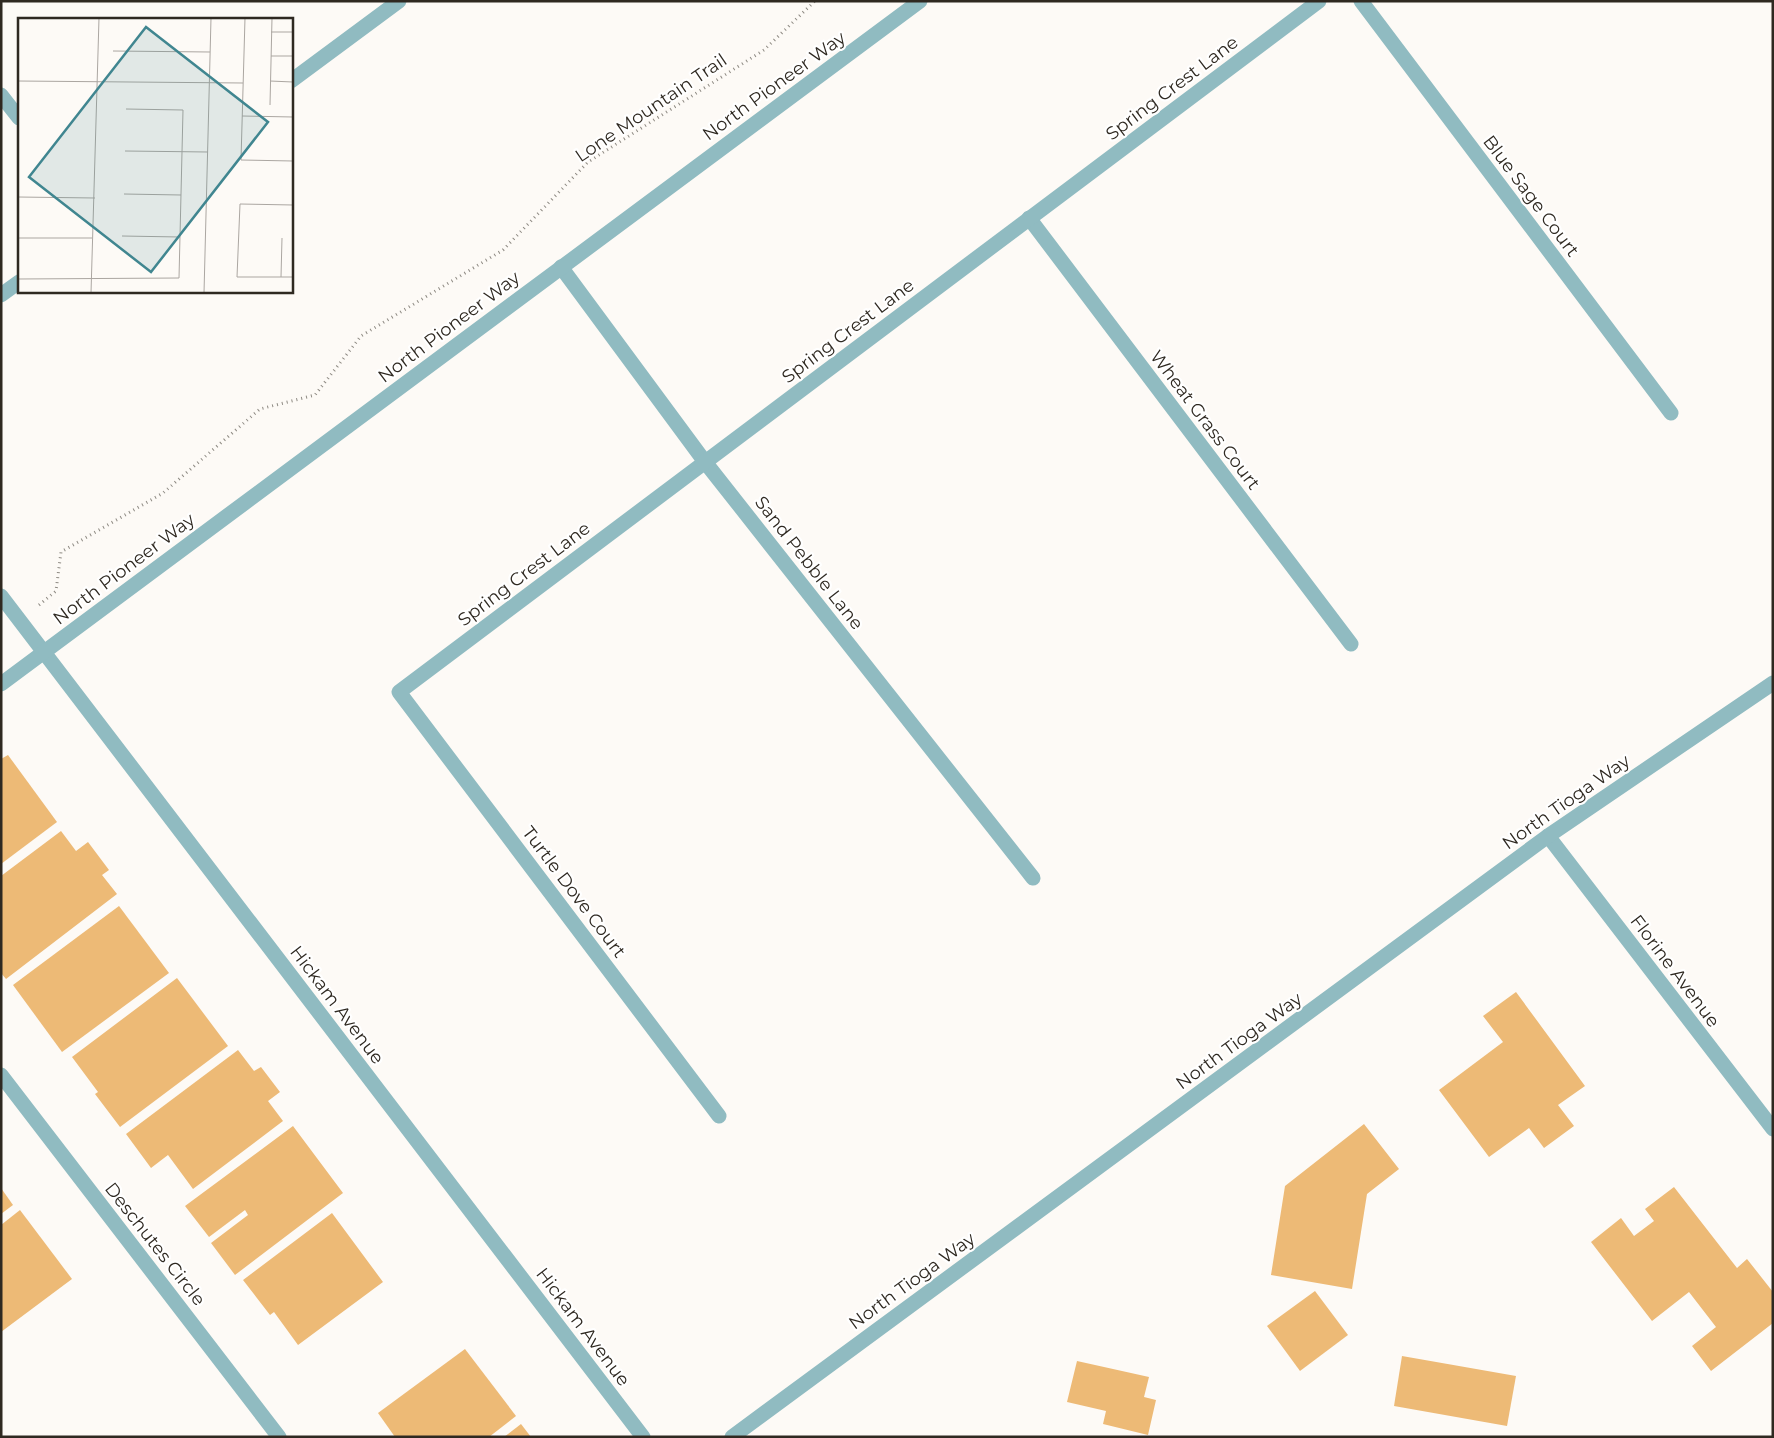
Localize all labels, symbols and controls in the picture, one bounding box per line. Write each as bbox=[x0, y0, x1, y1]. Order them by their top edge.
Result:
inset map bbox=[18, 18, 292, 292]
street label: North Pioneer Way bbox=[698, 27, 850, 145]
street label: Spring Crest Lane bbox=[1101, 31, 1243, 145]
street label: Lone Mountain Trail bbox=[571, 49, 731, 167]
street label: Blue Sage Court bbox=[1478, 131, 1584, 261]
street label: North Pioneer Way bbox=[374, 266, 524, 387]
street label: Spring Crest Lane bbox=[777, 274, 919, 388]
street label: Wheat Grass Court bbox=[1145, 346, 1265, 494]
street label: Sand Pebble Lane bbox=[750, 492, 868, 634]
street label: North Pioneer Way bbox=[49, 508, 199, 629]
street label: Spring Crest Lane bbox=[453, 517, 595, 631]
street label: North Tioga Way bbox=[1498, 750, 1634, 854]
street label: Turtle Dove Court bbox=[517, 822, 631, 962]
street label: Florine Avenue bbox=[1626, 910, 1725, 1032]
street label: Hickam Avenue bbox=[285, 942, 389, 1069]
street label: North Tioga Way bbox=[1172, 988, 1307, 1094]
street label: Deschutes Circle bbox=[100, 1178, 210, 1310]
street label: North Tioga Way bbox=[845, 1228, 980, 1334]
street label: Hickam Avenue bbox=[531, 1264, 635, 1391]

